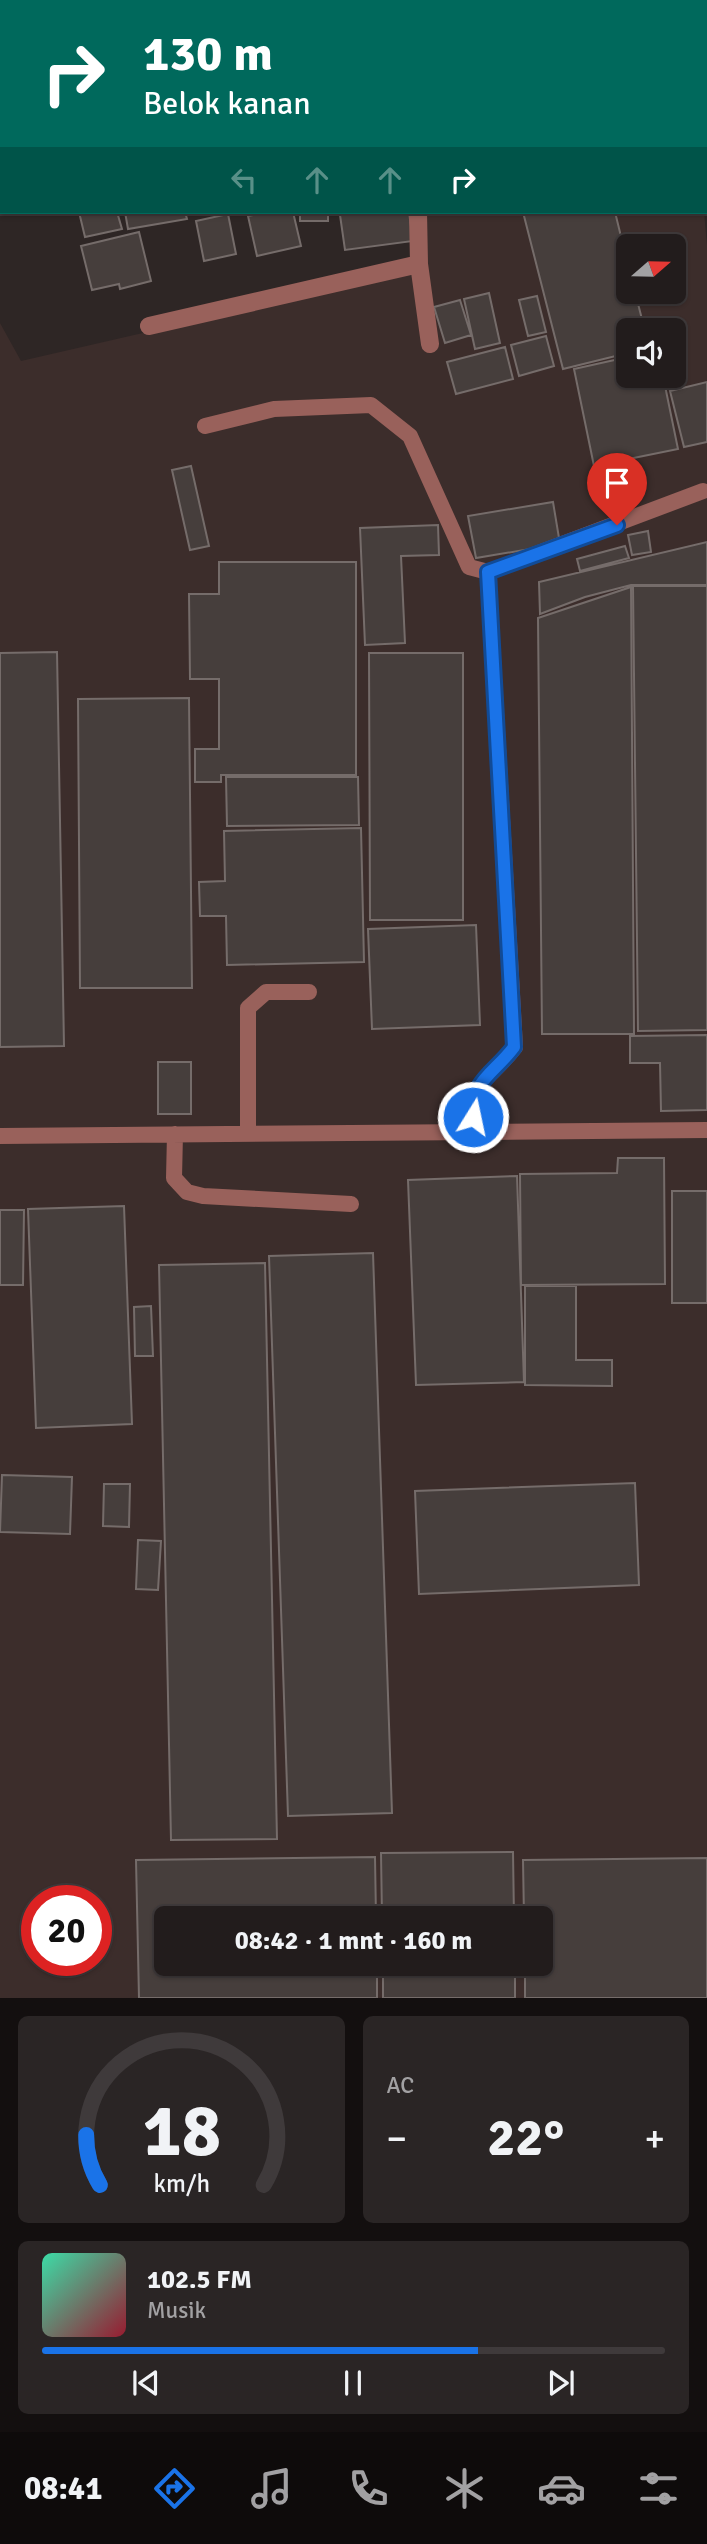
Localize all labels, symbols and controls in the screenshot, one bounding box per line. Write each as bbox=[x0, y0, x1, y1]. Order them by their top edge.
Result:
text: 130 m bbox=[143, 24, 273, 84]
icon: right bbox=[28, 28, 119, 119]
text: Belok kanan bbox=[143, 84, 311, 123]
icon: left bbox=[225, 161, 263, 199]
icon: ahead bbox=[298, 161, 336, 199]
icon: ahead bbox=[371, 161, 409, 199]
icon: right bbox=[444, 161, 482, 199]
north arrow bbox=[616, 234, 686, 304]
map controls bbox=[616, 234, 686, 388]
button: sound bbox=[616, 318, 686, 388]
pin bbox=[587, 453, 647, 525]
icon: arrive bbox=[598, 464, 636, 502]
position arrow bbox=[436, 1080, 510, 1154]
speed limit sign: 20 bbox=[21, 1885, 112, 1976]
text: 08:42 · 1 mnt · 160 m bbox=[235, 1925, 472, 1957]
text: AC bbox=[387, 2071, 414, 2100]
text: 18 bbox=[142, 2088, 221, 2177]
text: 22° bbox=[487, 2106, 564, 2170]
text: − bbox=[387, 2115, 407, 2162]
text: + bbox=[644, 2115, 665, 2162]
text: km/h bbox=[153, 2168, 210, 2199]
text: 102.5 FM bbox=[147, 2264, 252, 2296]
text: Musik bbox=[147, 2296, 206, 2325]
icon: previous bbox=[127, 2364, 165, 2402]
icon: pause bbox=[334, 2364, 372, 2402]
icon: next bbox=[542, 2364, 580, 2402]
icon: directions bbox=[150, 2464, 199, 2513]
icon: music bbox=[247, 2464, 296, 2513]
icon: phone bbox=[344, 2464, 393, 2513]
icon: climate bbox=[440, 2464, 489, 2513]
icon: car bbox=[537, 2464, 586, 2513]
icon: filters bbox=[634, 2464, 683, 2513]
text: 08:41 bbox=[24, 2469, 102, 2508]

